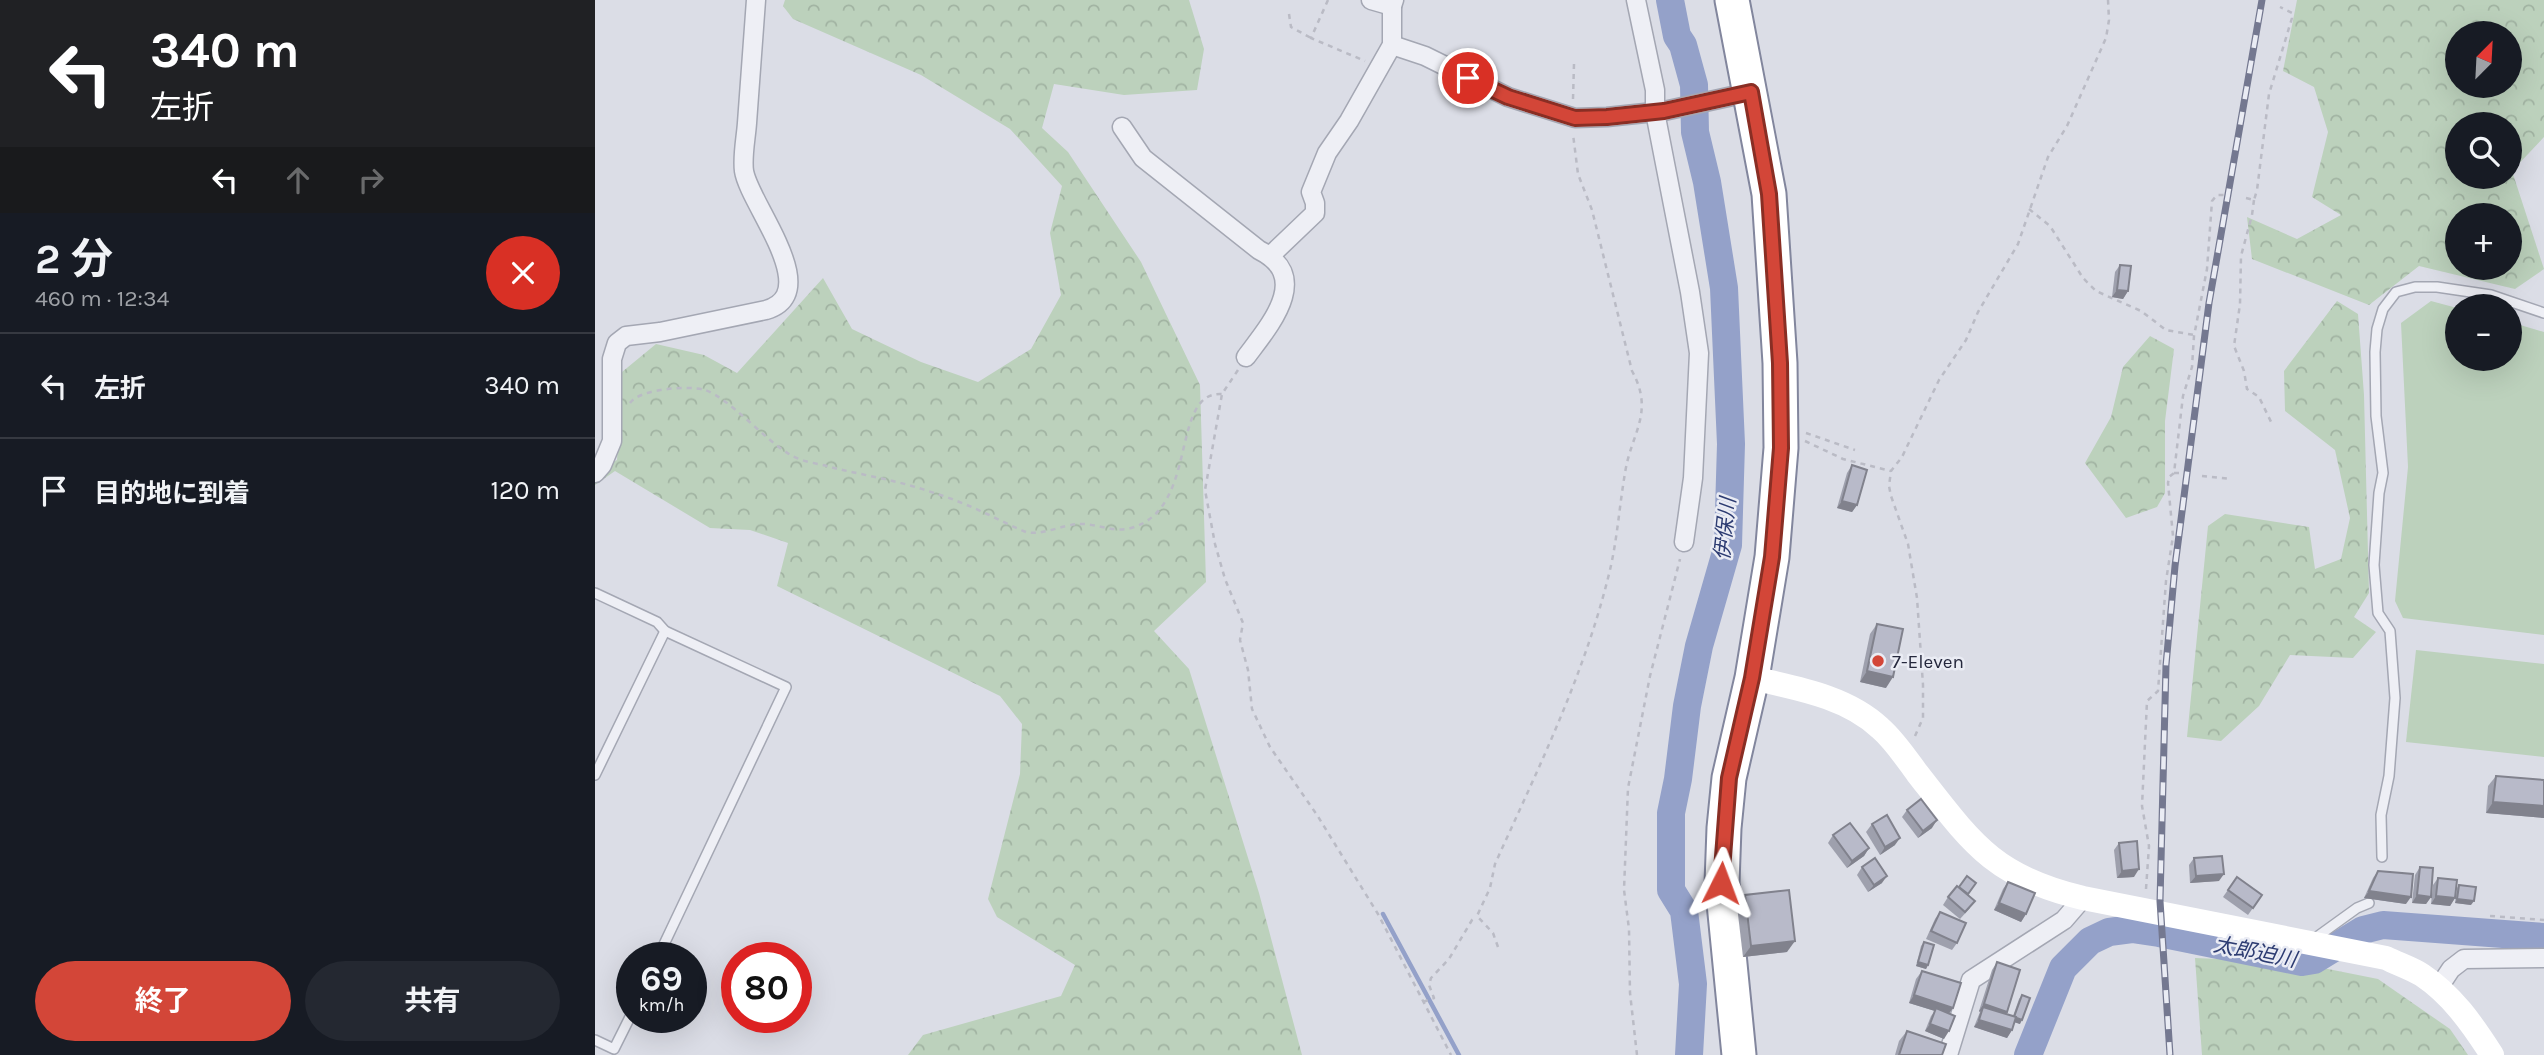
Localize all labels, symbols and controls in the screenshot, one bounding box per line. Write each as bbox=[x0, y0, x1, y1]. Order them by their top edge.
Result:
north arrow bbox=[2445, 21, 2522, 98]
map controls bbox=[2445, 21, 2522, 371]
text: 340 m bbox=[150, 22, 300, 79]
icon: left bbox=[35, 28, 126, 119]
pin bbox=[1438, 48, 1498, 108]
icon: arrive bbox=[1449, 59, 1487, 97]
text: 左折 bbox=[150, 89, 214, 126]
button: search bbox=[2445, 112, 2522, 189]
icon: left bbox=[206, 161, 244, 199]
icon: ahead bbox=[279, 161, 317, 199]
icon: right bbox=[352, 161, 390, 199]
button: + bbox=[2445, 203, 2522, 280]
text: 2 分 bbox=[35, 234, 113, 284]
button: close bbox=[486, 236, 560, 310]
text: 460 m · 12:34 bbox=[35, 285, 169, 312]
button: − bbox=[2445, 294, 2522, 371]
icon: left bbox=[35, 367, 73, 405]
text: 340 m bbox=[484, 370, 560, 401]
text: 左折 bbox=[94, 373, 146, 404]
icon: arrive bbox=[35, 472, 73, 510]
text: 120 m bbox=[490, 475, 560, 506]
text: 目的地に到着 bbox=[94, 478, 250, 509]
water label: 伊保川 bbox=[1710, 494, 1740, 562]
place label: 7-Eleven bbox=[1892, 651, 1964, 673]
marker: 7-Eleven bbox=[1870, 653, 1886, 669]
position arrow bbox=[1684, 846, 1758, 920]
water label: 太郎迫川 bbox=[2211, 932, 2300, 972]
speed limit sign: 80 bbox=[721, 942, 812, 1033]
text: 69 bbox=[640, 958, 683, 999]
button: 終了 bbox=[35, 961, 291, 1041]
button: 共有 bbox=[305, 961, 560, 1041]
text: km/h bbox=[639, 994, 684, 1016]

